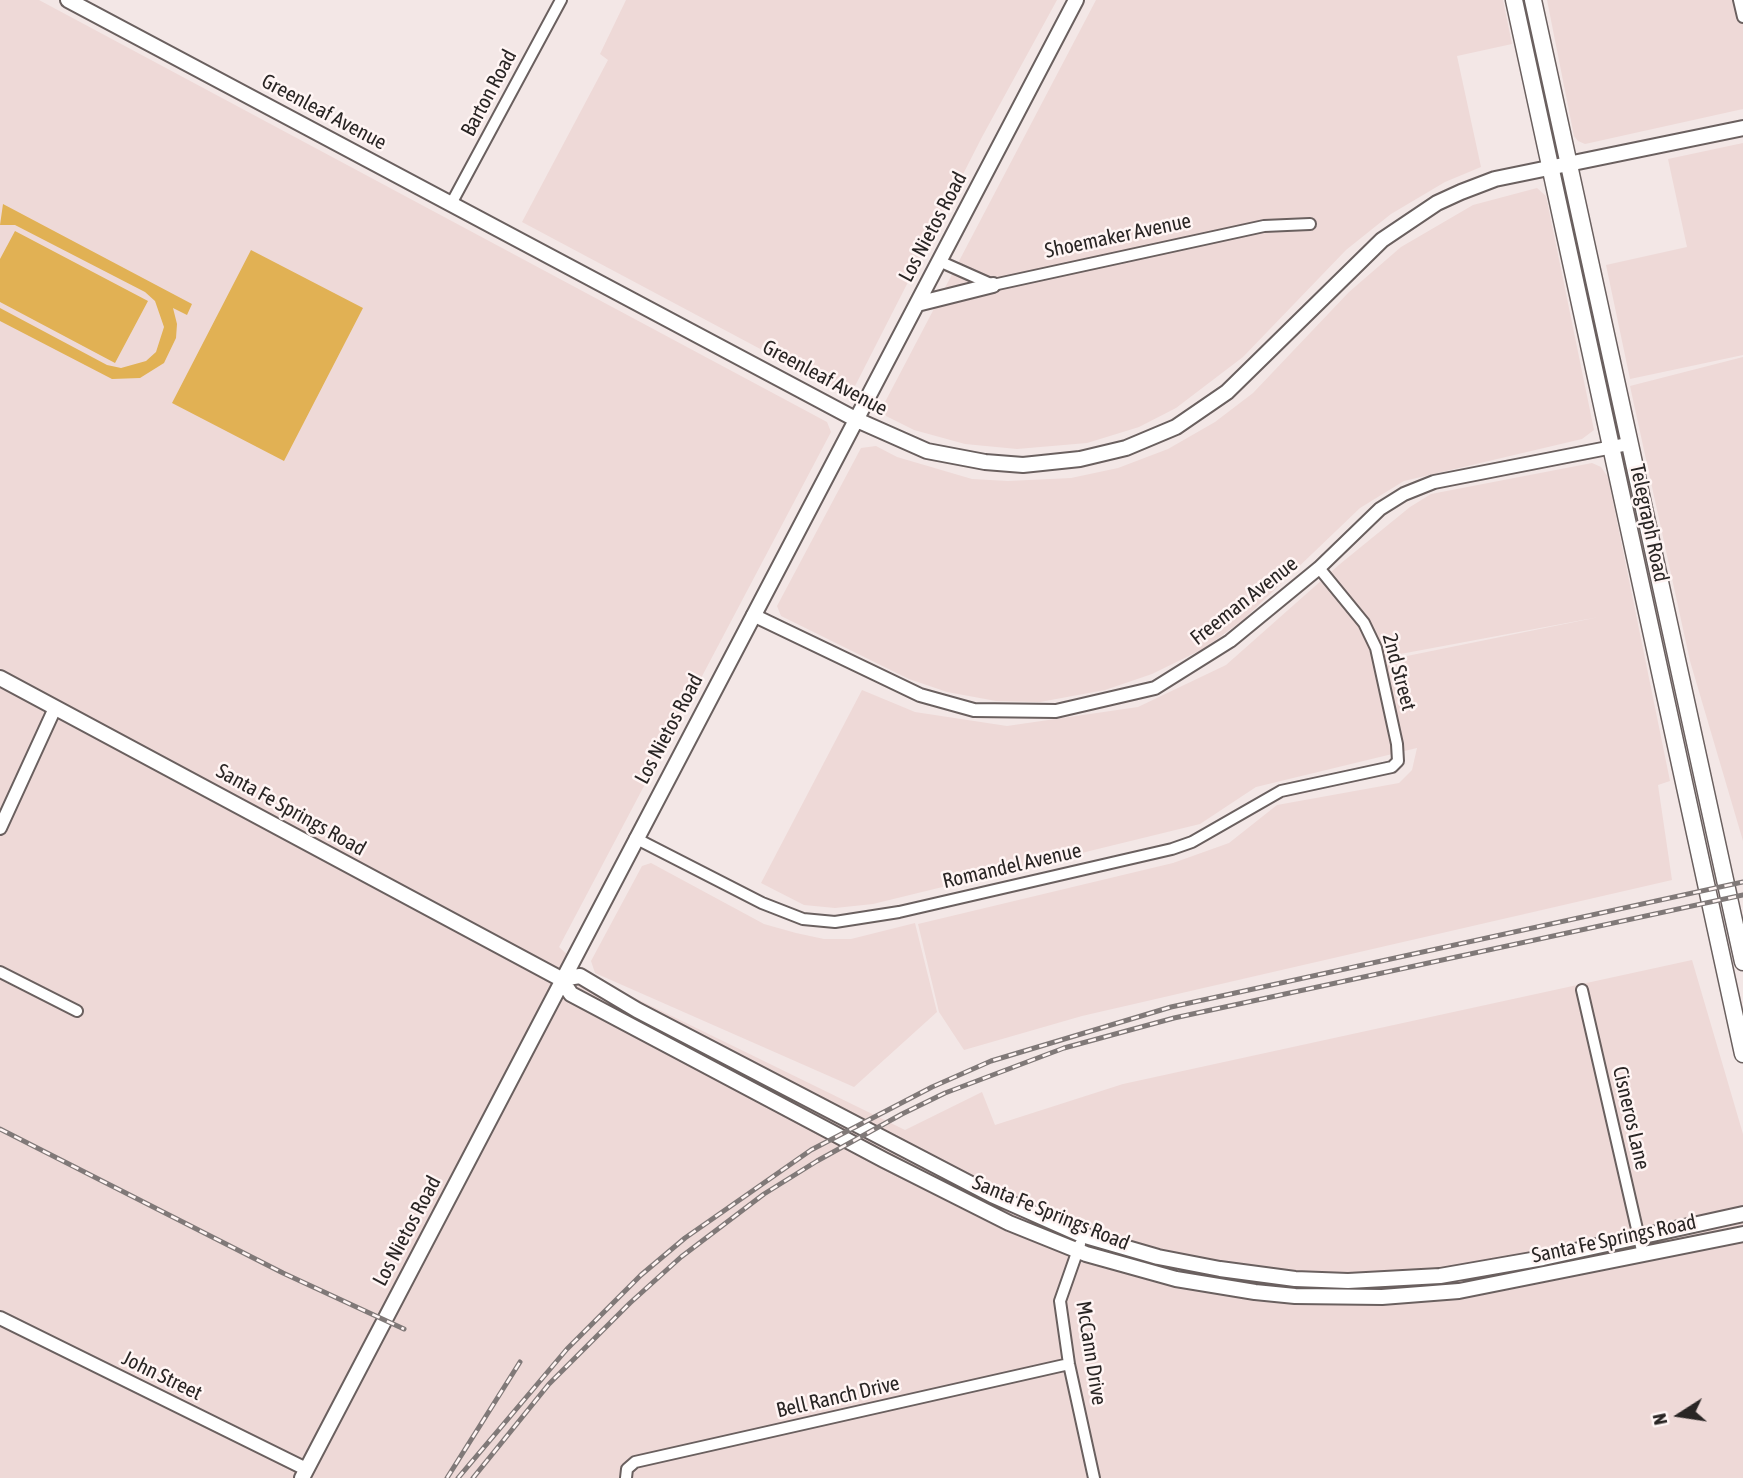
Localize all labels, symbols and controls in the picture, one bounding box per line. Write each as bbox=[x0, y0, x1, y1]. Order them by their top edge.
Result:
street label: Barton Road bbox=[456, 45, 522, 141]
street label: Greenleaf Avenue bbox=[257, 68, 391, 156]
street label: Los Nietos Road bbox=[893, 168, 973, 286]
street label: Shoemaker Avenue bbox=[1043, 208, 1193, 264]
street label: Greenleaf Avenue bbox=[758, 334, 892, 422]
street label: Telegraph Road bbox=[1624, 462, 1674, 584]
street label: Freeman Avenue bbox=[1185, 551, 1303, 651]
street label: 2nd Street bbox=[1377, 631, 1421, 713]
street label: Los Nietos Road bbox=[629, 670, 709, 788]
street label: Santa Fe Springs Road bbox=[212, 758, 370, 862]
street label: Romandel Avenue bbox=[940, 838, 1084, 894]
street label: Cisneros Lane bbox=[1607, 1064, 1655, 1172]
street label: Santa Fe Springs Road bbox=[969, 1170, 1133, 1256]
street label: Los Nietos Road bbox=[367, 1172, 447, 1290]
street label: Santa Fe Springs Road bbox=[1530, 1209, 1698, 1269]
street label: McCann Drive bbox=[1070, 1299, 1112, 1407]
street label: John Street bbox=[118, 1346, 206, 1406]
street label: Bell Ranch Drive bbox=[774, 1371, 902, 1423]
north arrow bbox=[1645, 1380, 1715, 1450]
text: N bbox=[1648, 1412, 1671, 1427]

